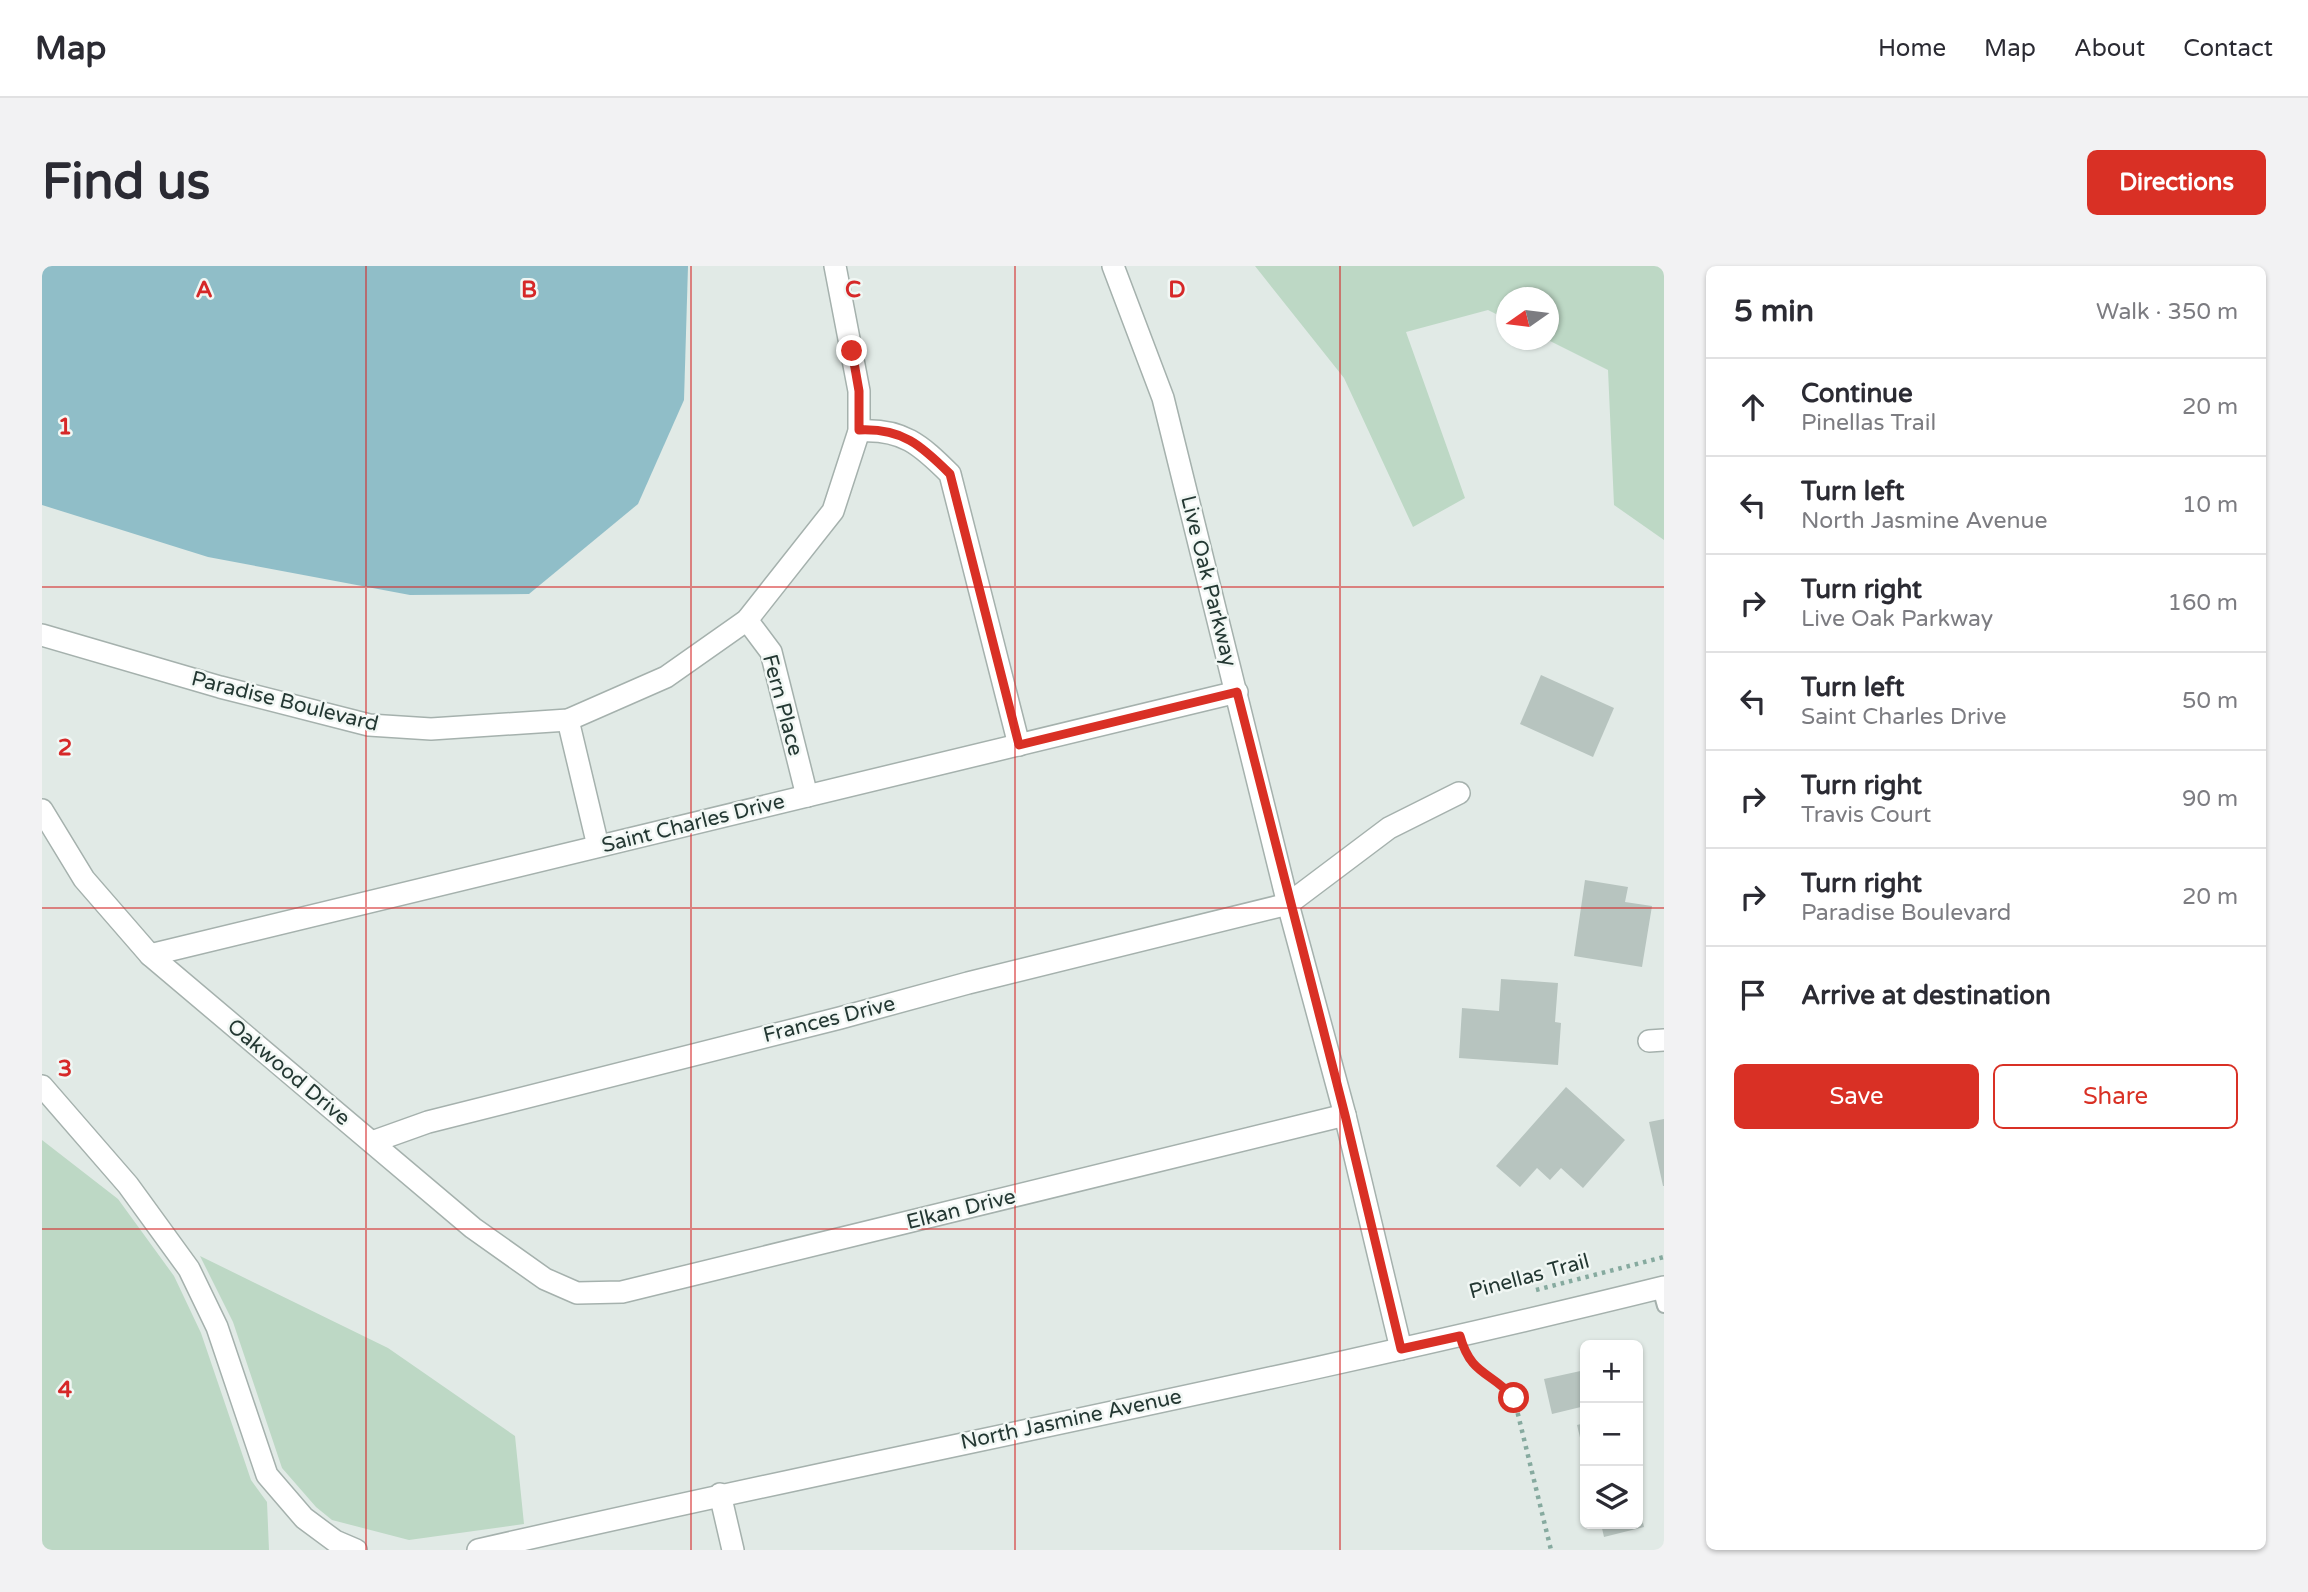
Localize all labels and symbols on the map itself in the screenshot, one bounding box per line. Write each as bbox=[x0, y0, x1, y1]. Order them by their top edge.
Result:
text: A bbox=[195, 276, 213, 304]
text: B bbox=[521, 276, 537, 304]
text: C bbox=[845, 276, 861, 304]
text: D bbox=[1168, 276, 1186, 304]
north arrow bbox=[1496, 287, 1559, 350]
route end bbox=[836, 335, 867, 366]
text: 1 bbox=[58, 413, 72, 441]
street label: Live Oak Parkway bbox=[1175, 493, 1242, 669]
street label: Fern Place bbox=[757, 652, 808, 759]
street label: Paradise Boulevard bbox=[189, 666, 381, 737]
text: 2 bbox=[58, 734, 72, 762]
street label: Saint Charles Drive bbox=[599, 789, 787, 858]
street label: Frances Drive bbox=[761, 991, 898, 1048]
street label: Oakwood Drive bbox=[222, 1014, 355, 1131]
text: 3 bbox=[58, 1055, 72, 1083]
street label: Elkan Drive bbox=[904, 1184, 1018, 1235]
street label: Pinellas Trail bbox=[1466, 1248, 1592, 1305]
text: 4 bbox=[58, 1376, 73, 1404]
route start bbox=[1498, 1382, 1529, 1413]
street label: North Jasmine Avenue bbox=[958, 1384, 1184, 1455]

